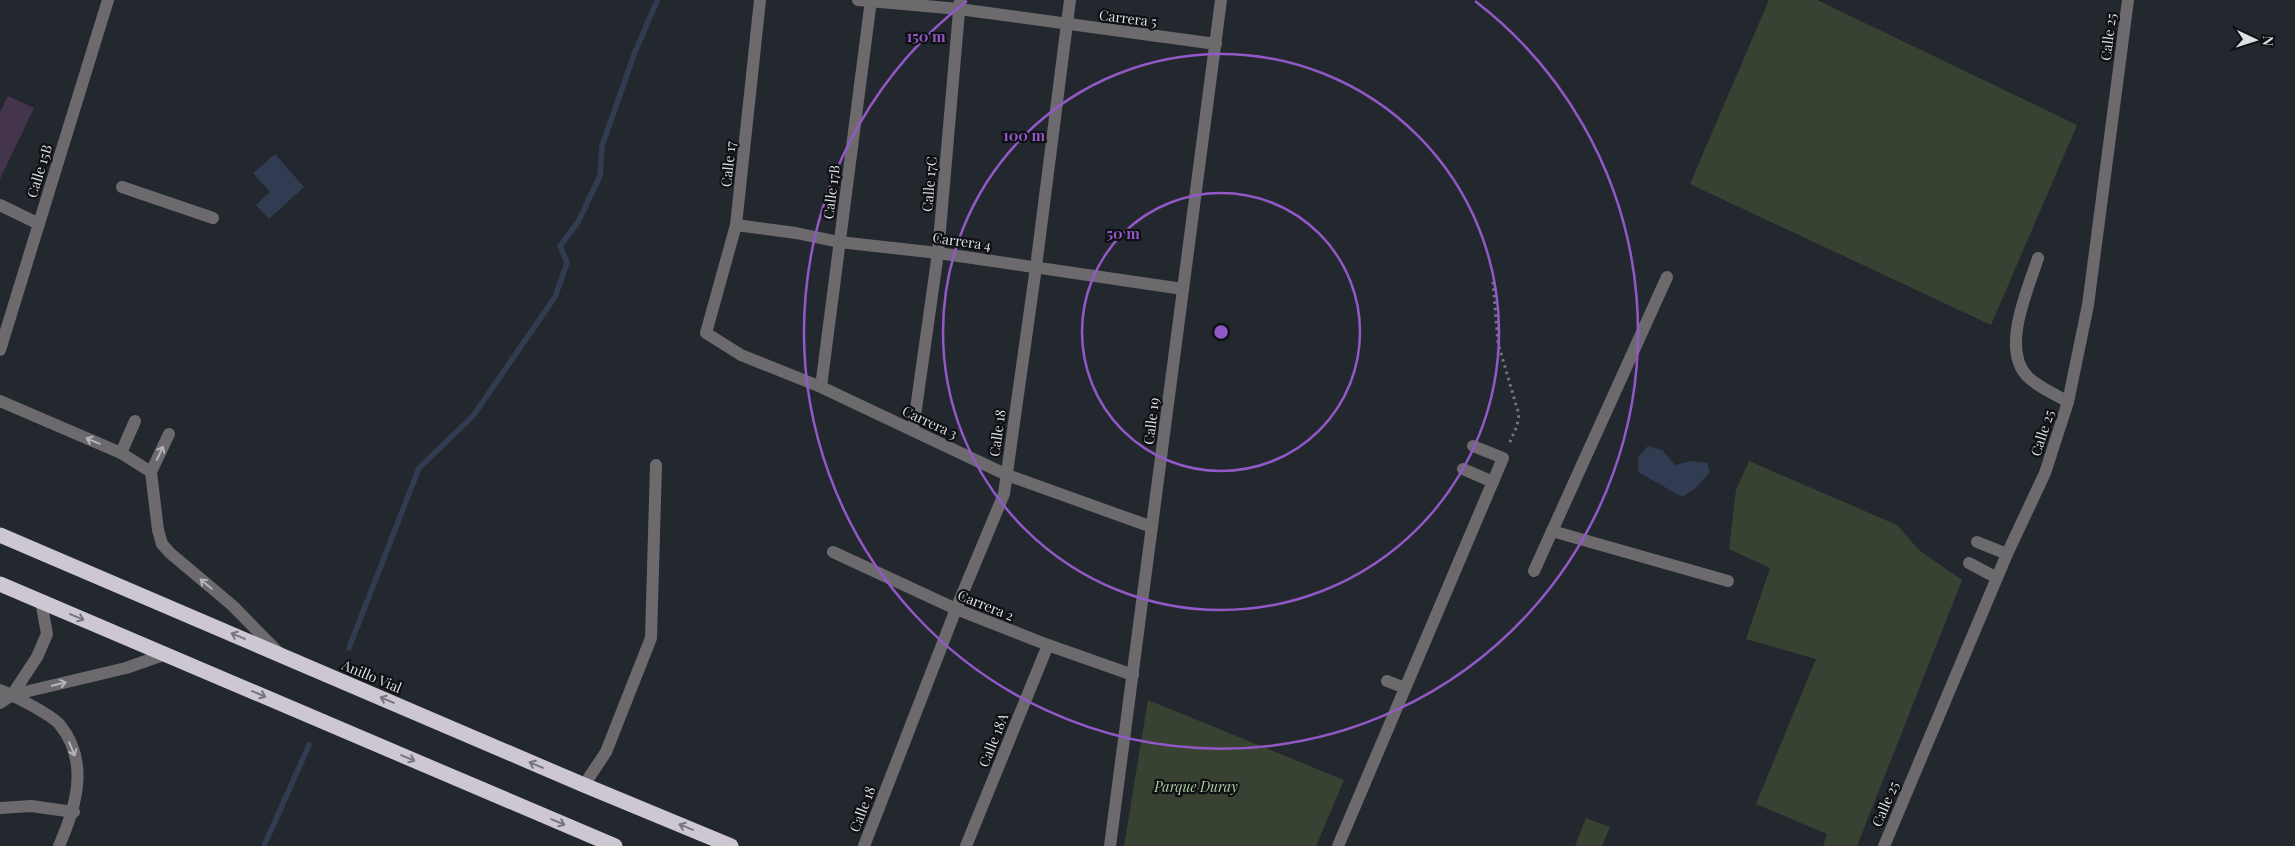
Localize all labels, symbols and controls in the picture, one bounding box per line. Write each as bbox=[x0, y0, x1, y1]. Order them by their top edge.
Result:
street label: Carrera 5 bbox=[1098, 5, 1158, 31]
street label: Calle 25 bbox=[2096, 12, 2120, 62]
north arrow bbox=[2230, 15, 2280, 65]
text: 150 m bbox=[906, 26, 946, 46]
text: N bbox=[2259, 35, 2278, 47]
text: 100 m bbox=[1003, 125, 1046, 145]
street label: Calle 17 bbox=[716, 140, 740, 188]
street label: Calle 15B bbox=[22, 142, 56, 200]
street label: Calle 17C bbox=[917, 156, 941, 212]
street label: Calle 17B bbox=[818, 163, 844, 220]
text: 50 m bbox=[1106, 223, 1140, 243]
street label: Carrera 4 bbox=[931, 227, 993, 255]
centre of rings bbox=[1212, 323, 1230, 341]
street label: Calle 19 bbox=[1139, 396, 1163, 446]
street label: Carrera 3 bbox=[899, 401, 961, 443]
street label: Calle 25 bbox=[2026, 407, 2058, 459]
street label: Calle 18 bbox=[984, 408, 1010, 458]
one-way arrow bbox=[86, 435, 101, 445]
one-way arrow bbox=[156, 446, 165, 461]
one-way arrow bbox=[200, 578, 213, 590]
street label: Carrera 2 bbox=[955, 585, 1017, 625]
one-way arrow bbox=[69, 612, 84, 622]
one-way arrow bbox=[231, 631, 246, 641]
street label: Anillo Vial bbox=[338, 654, 405, 697]
one-way arrow bbox=[51, 679, 67, 688]
one-way arrow bbox=[251, 690, 266, 700]
one-way arrow bbox=[380, 695, 395, 705]
street label: Calle 18A bbox=[974, 710, 1012, 770]
one-way arrow bbox=[68, 741, 78, 756]
one-way arrow bbox=[400, 754, 415, 763]
one-way arrow bbox=[529, 759, 544, 769]
park label: Parque Duray bbox=[1153, 777, 1238, 796]
street label: Calle 25 bbox=[1867, 778, 1903, 830]
street label: Calle 18 bbox=[845, 783, 879, 835]
one-way arrow bbox=[550, 817, 565, 827]
one-way arrow bbox=[679, 822, 694, 832]

